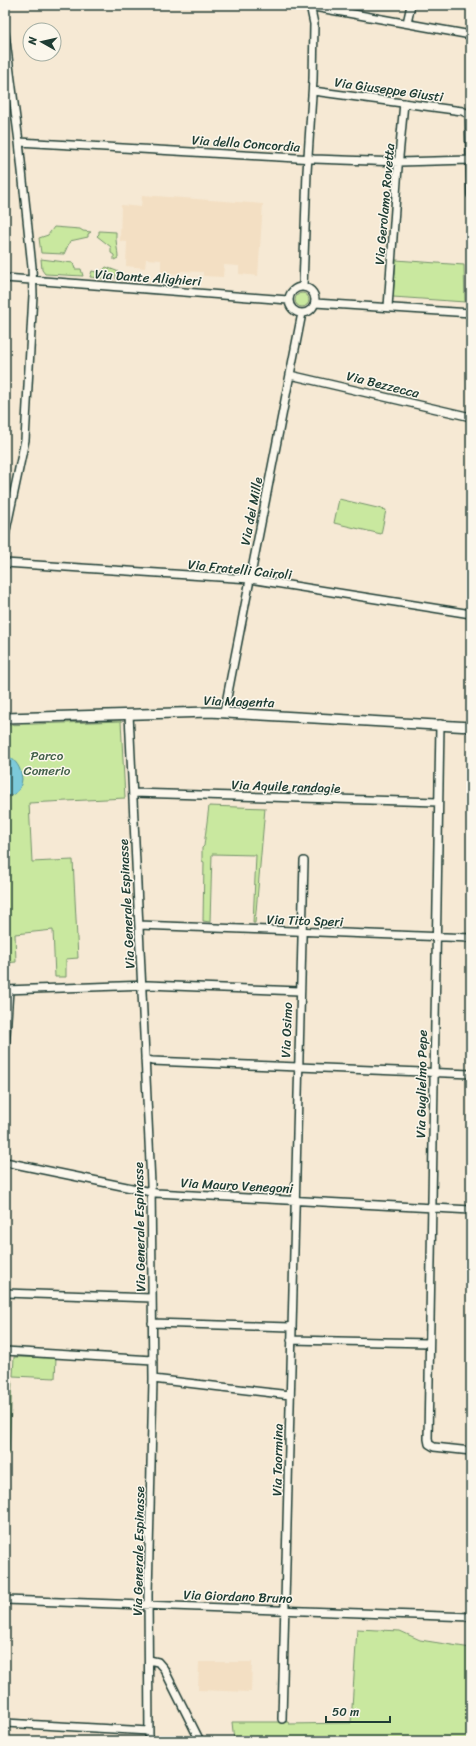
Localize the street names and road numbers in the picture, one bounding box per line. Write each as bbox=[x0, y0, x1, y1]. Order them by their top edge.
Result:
street label: Via Giuseppe Giusti bbox=[333, 70, 445, 109]
street label: Via della Concordia bbox=[191, 128, 301, 159]
street label: Via Gerolamo Rovetta bbox=[368, 142, 401, 266]
street label: Via Dante Alighieri bbox=[94, 262, 202, 293]
street label: Via Bezzecca bbox=[344, 364, 422, 405]
street label: Via dei Mille bbox=[234, 475, 269, 547]
street label: Via Fratelli Cairoli bbox=[187, 553, 293, 586]
street label: Via Magenta bbox=[203, 689, 275, 714]
street label: Via Aquile randagie bbox=[231, 773, 341, 800]
street label: Via Generale Espinasse bbox=[112, 838, 141, 969]
street label: Via Tito Speri bbox=[266, 908, 344, 933]
street label: Via Osimo bbox=[274, 1001, 299, 1058]
street label: Via Guglielmo Pepe bbox=[409, 1029, 434, 1138]
street label: Via Generale Espinasse bbox=[127, 1162, 152, 1292]
street label: Via Mauro Venegoni bbox=[180, 1171, 294, 1200]
street label: Via Taormina bbox=[265, 1423, 290, 1496]
street label: Via Generale Espinasse bbox=[126, 1486, 151, 1616]
street label: Via Giordano Bruno bbox=[183, 1583, 293, 1610]

